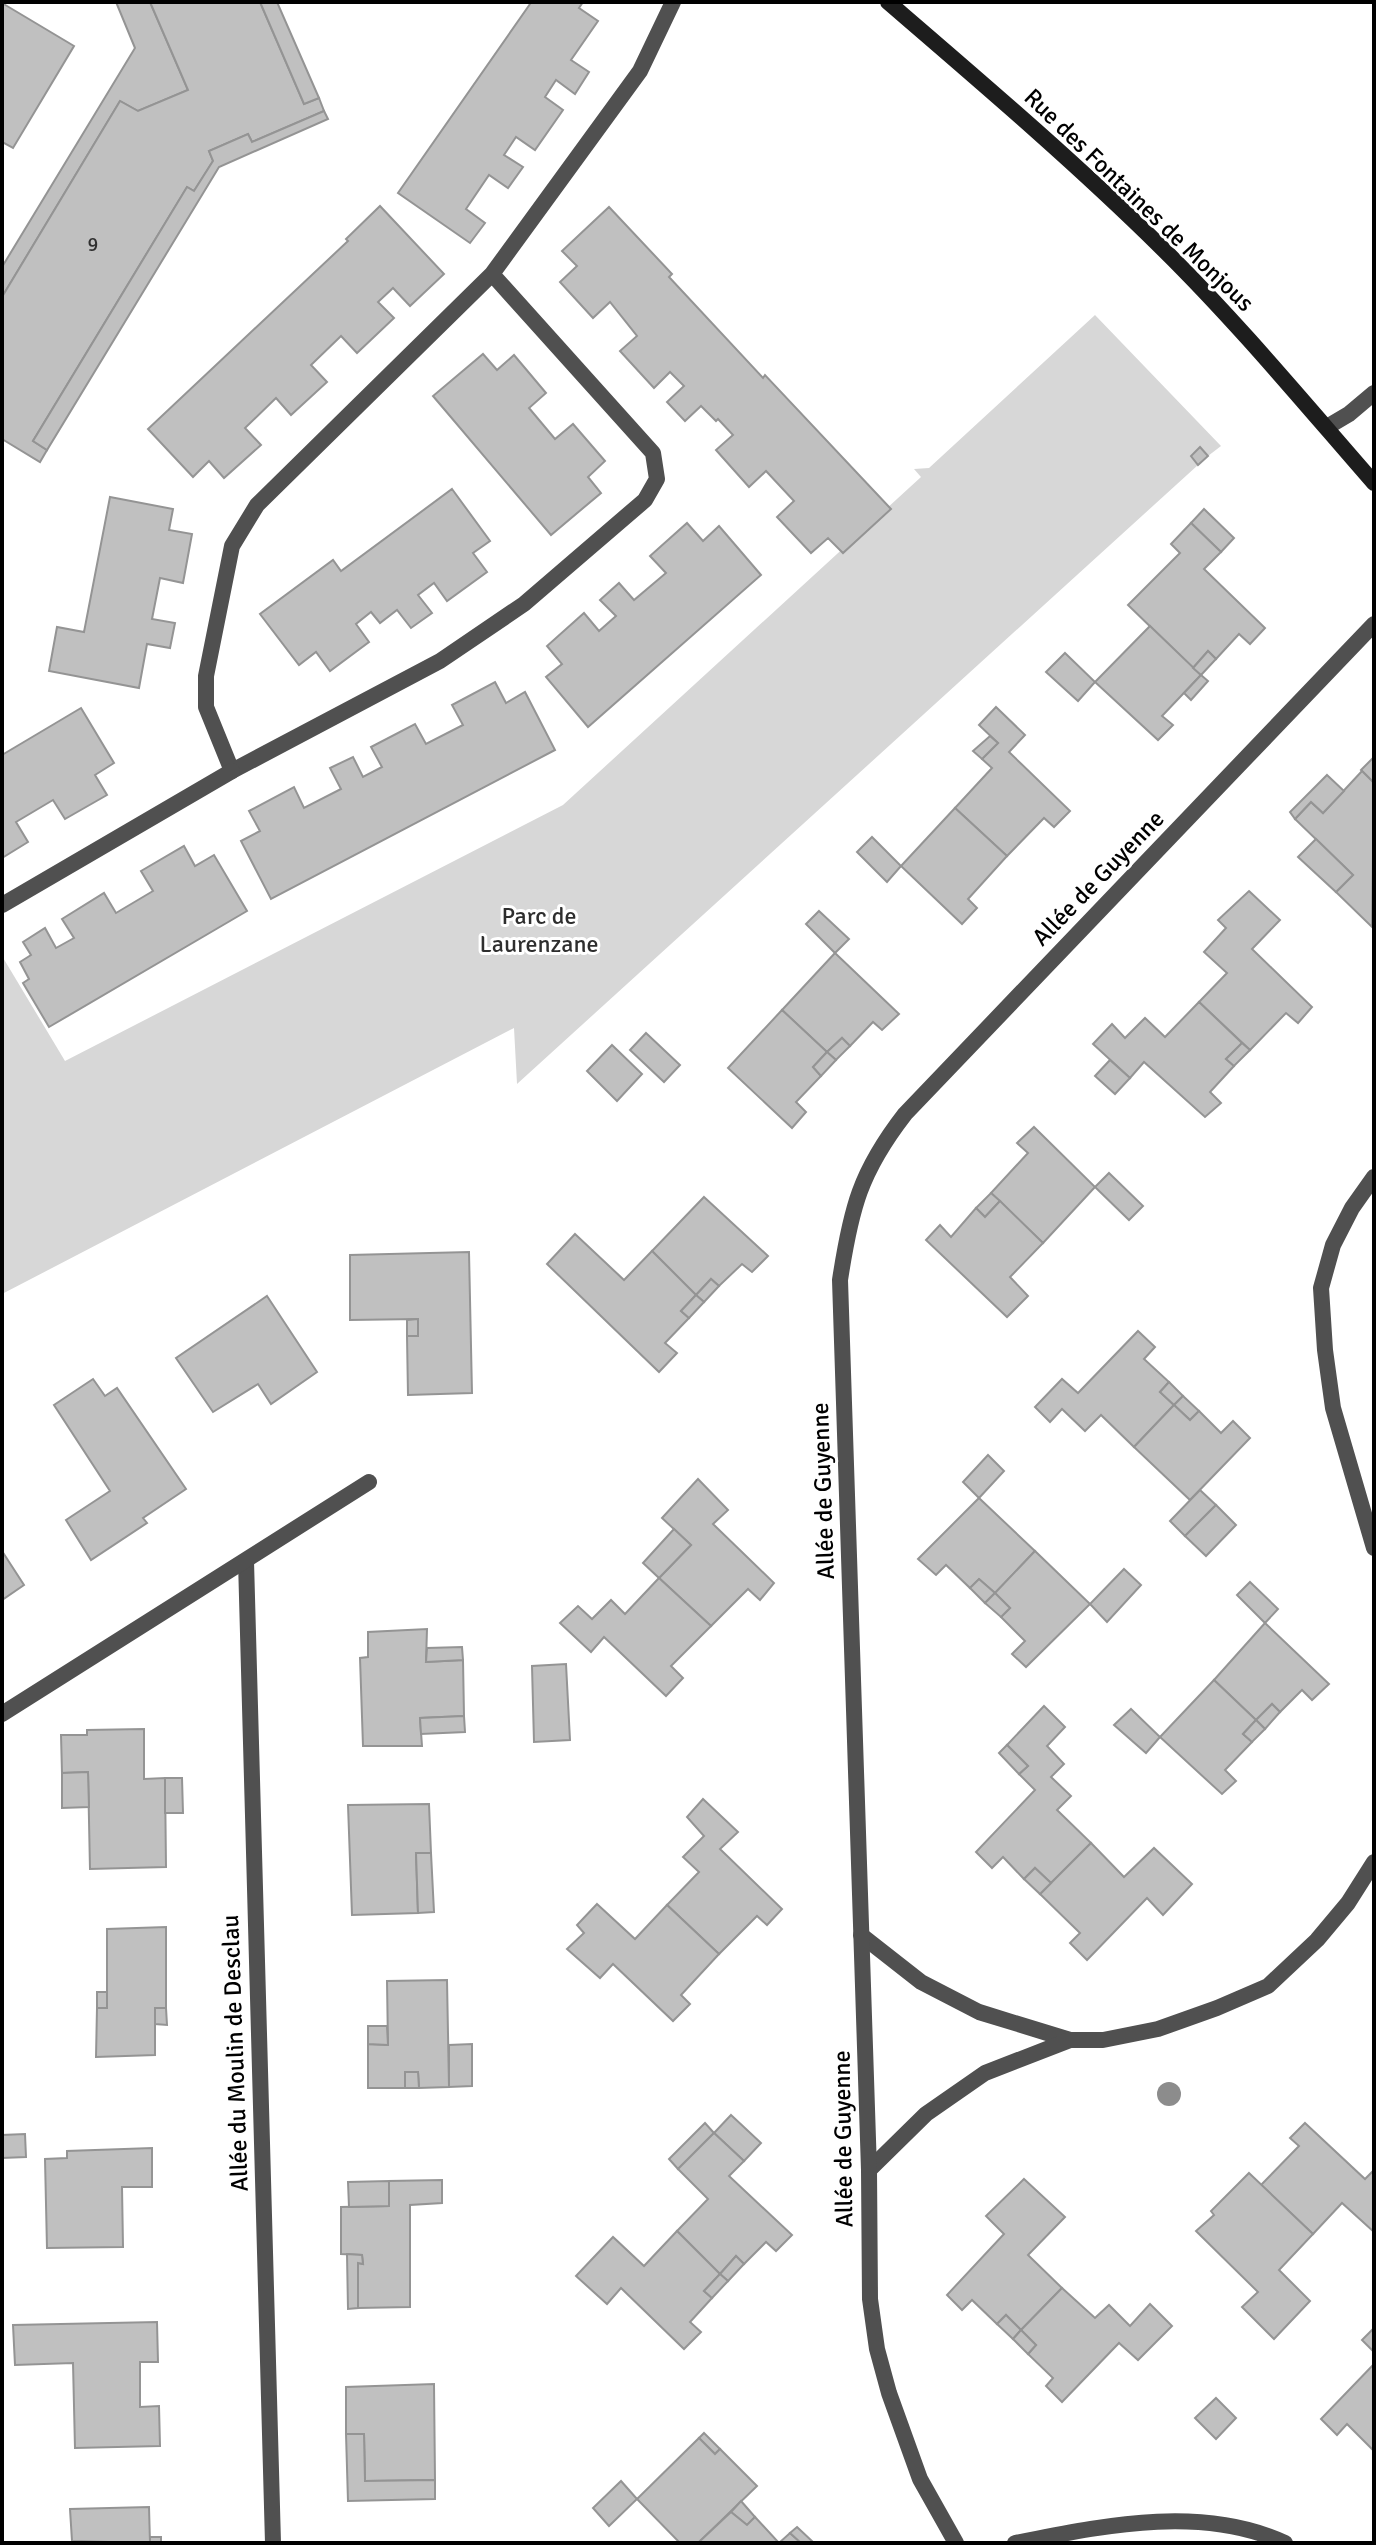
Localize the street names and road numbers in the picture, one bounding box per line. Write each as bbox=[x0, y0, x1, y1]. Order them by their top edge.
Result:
street label: Rue des Fontaines de Monjous bbox=[1018, 82, 1260, 318]
street label: Allée de Guyenne bbox=[1026, 804, 1170, 952]
street label: Allée de Guyenne bbox=[805, 1402, 841, 1580]
street label: Allée du Moulin de Desclau bbox=[215, 1914, 255, 2192]
street label: Allée de Guyenne bbox=[826, 2050, 860, 2228]

